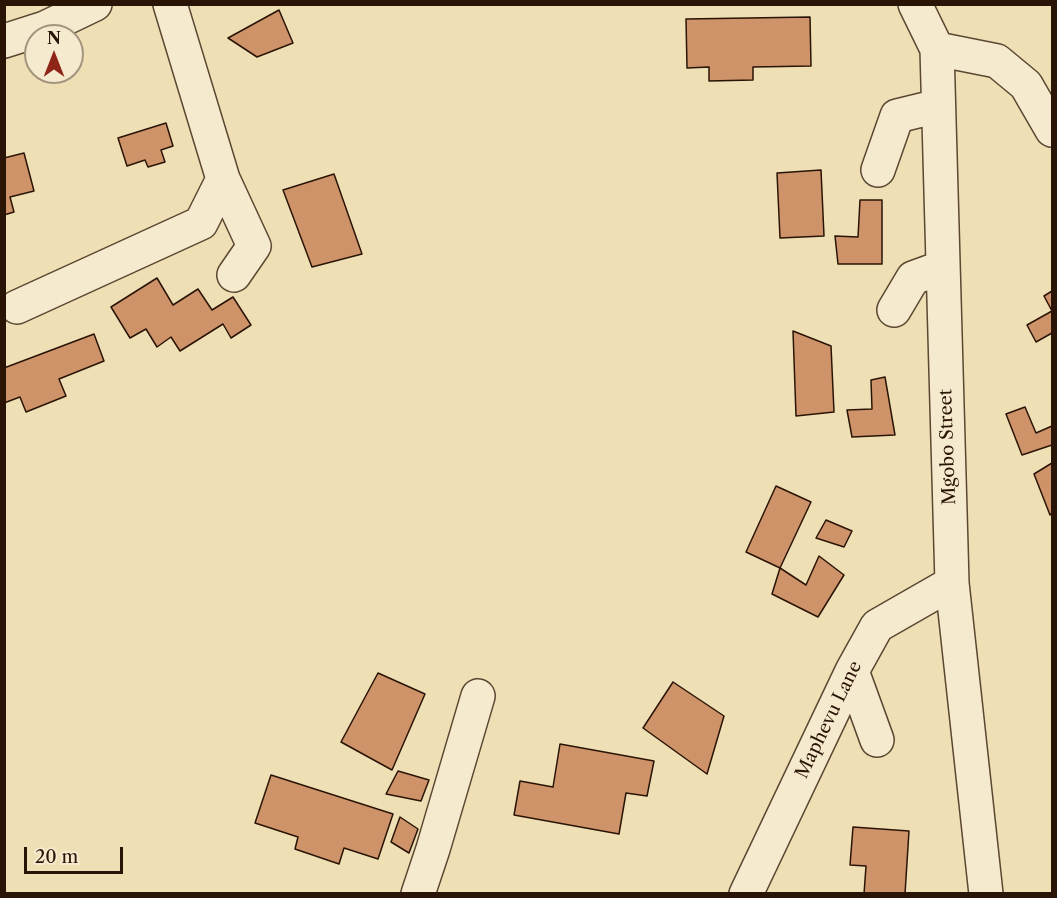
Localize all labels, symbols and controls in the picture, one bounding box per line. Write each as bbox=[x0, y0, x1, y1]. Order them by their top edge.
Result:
north arrow bbox=[24, 24, 84, 84]
text: N bbox=[47, 28, 61, 48]
street label: Mgobo Street bbox=[935, 389, 961, 505]
street label: Maphevu Lane bbox=[791, 658, 867, 782]
scale bar bbox=[27, 835, 126, 873]
text: 20 m bbox=[35, 846, 78, 868]

